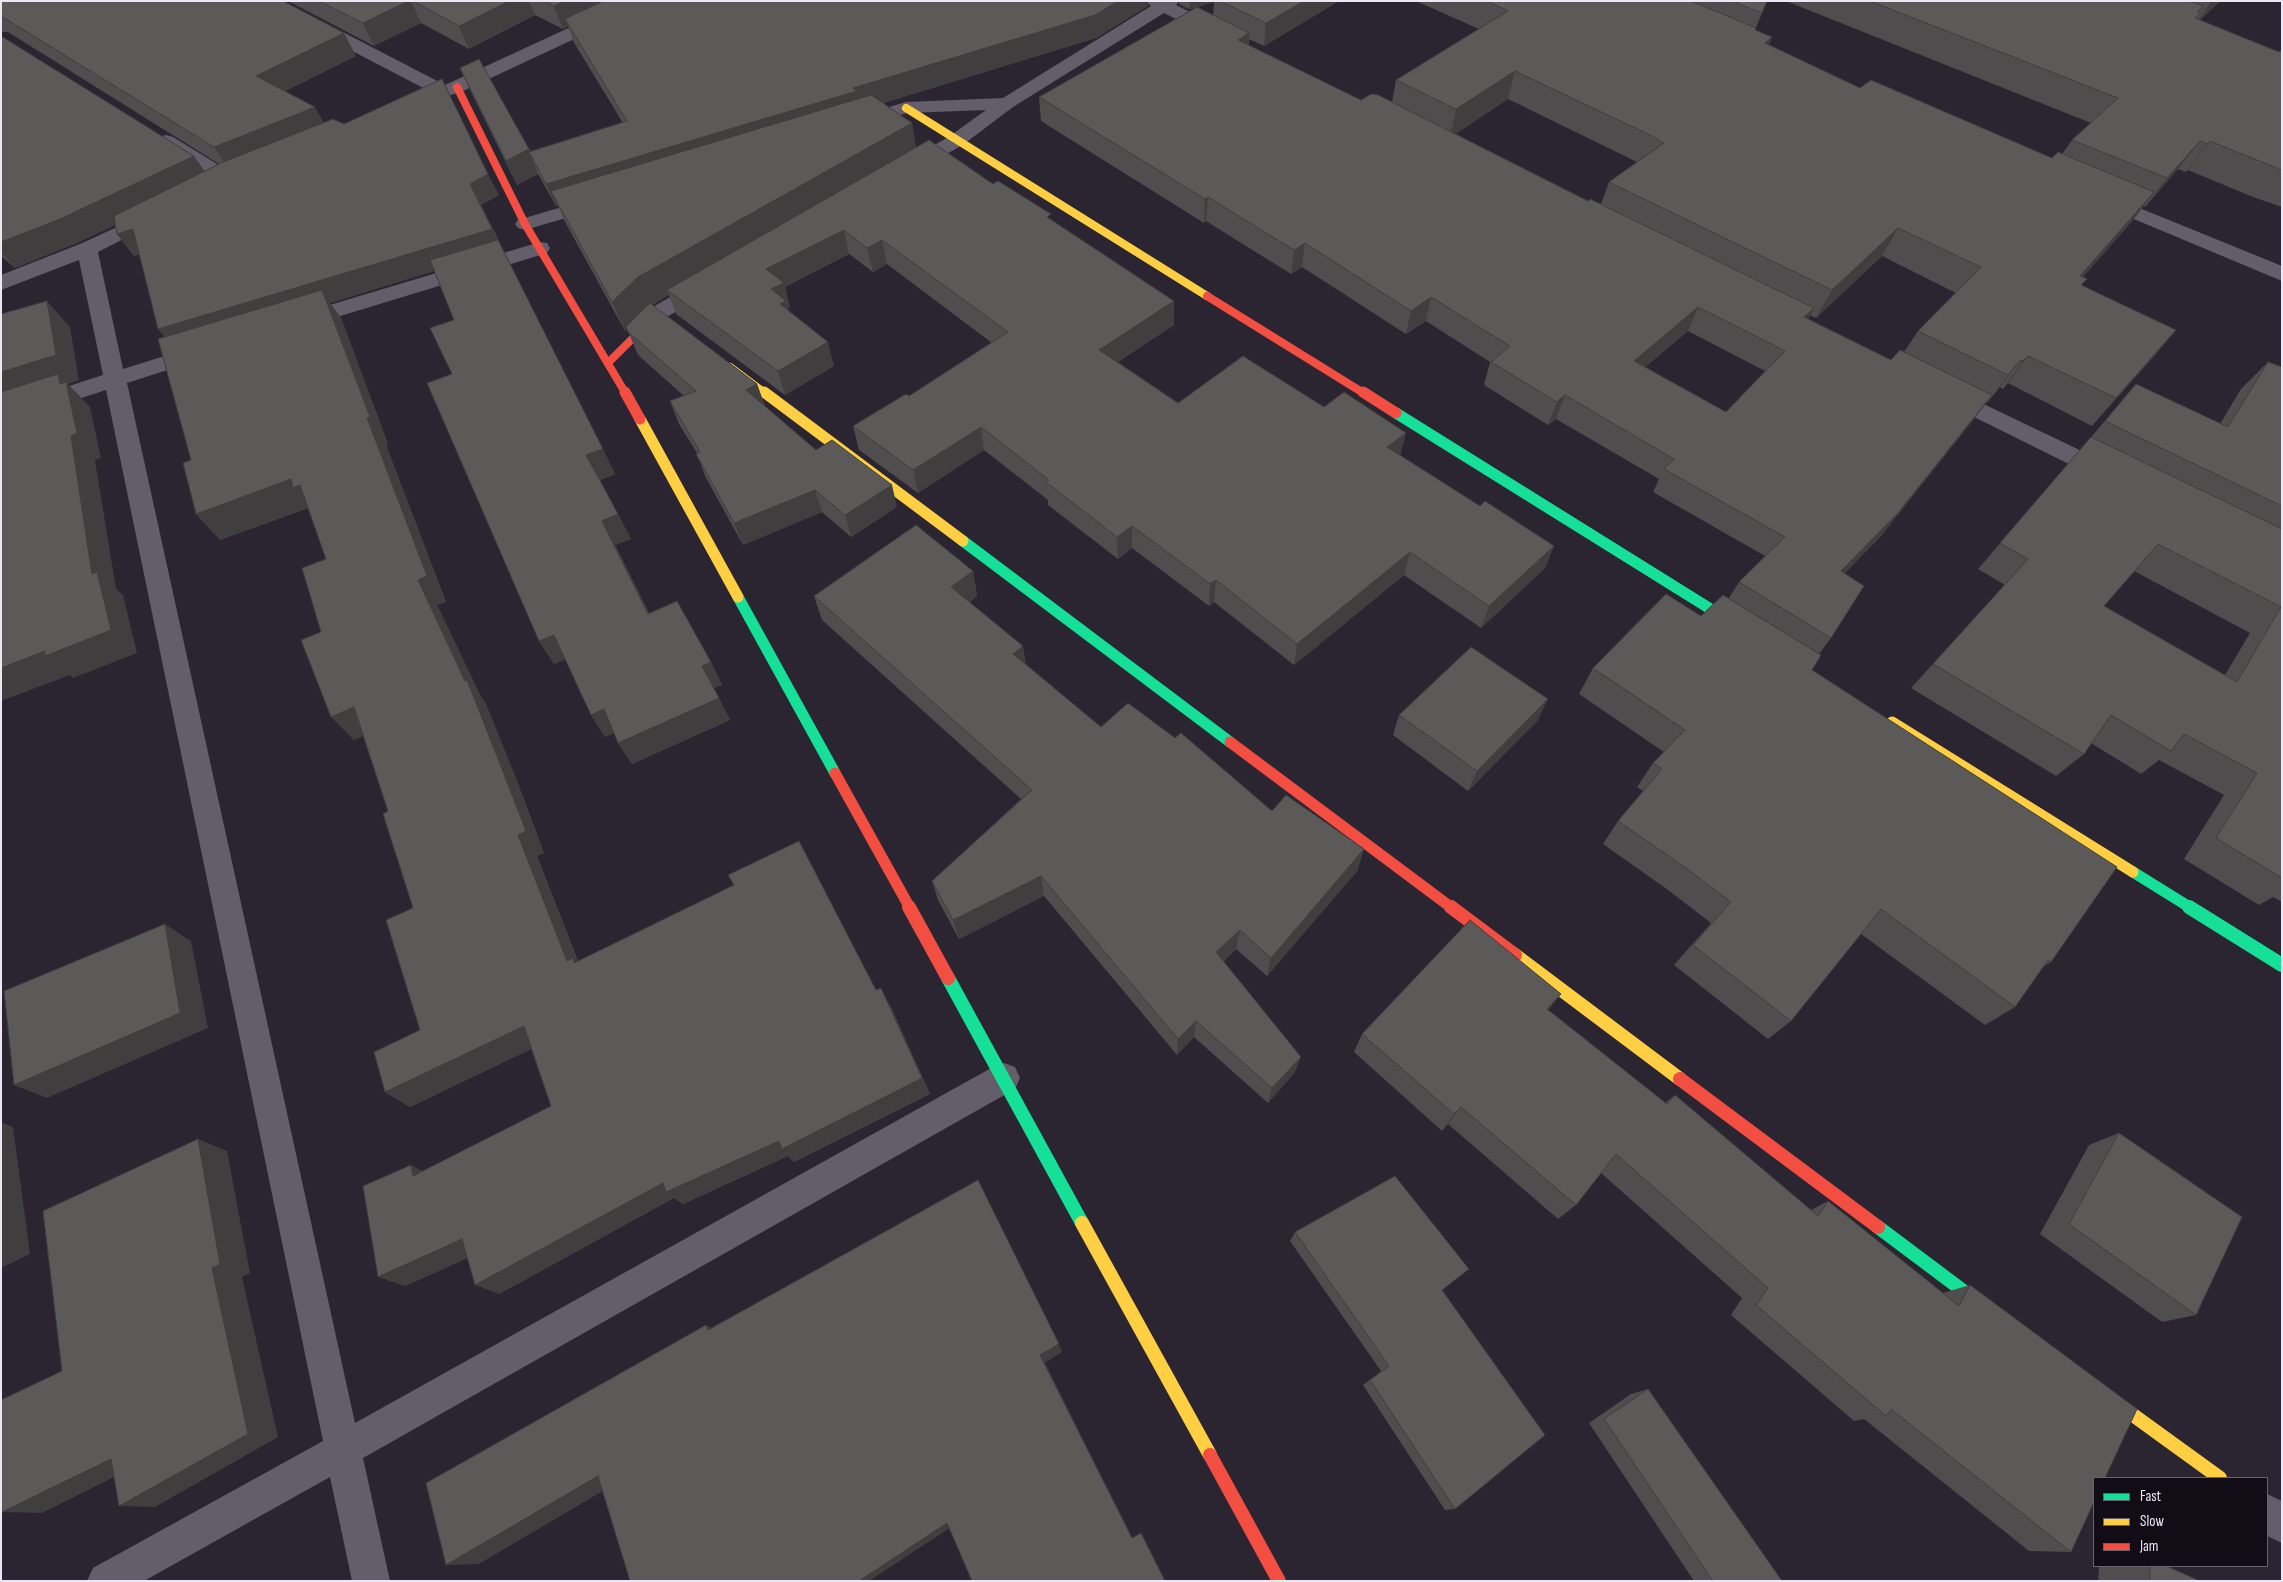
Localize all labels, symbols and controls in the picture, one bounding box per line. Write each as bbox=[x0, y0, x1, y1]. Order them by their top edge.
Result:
legend bbox=[2093, 1477, 2268, 1567]
text: Fast bbox=[2140, 1487, 2161, 1506]
text: Slow bbox=[2140, 1512, 2164, 1531]
text: Jam bbox=[2140, 1537, 2158, 1556]

